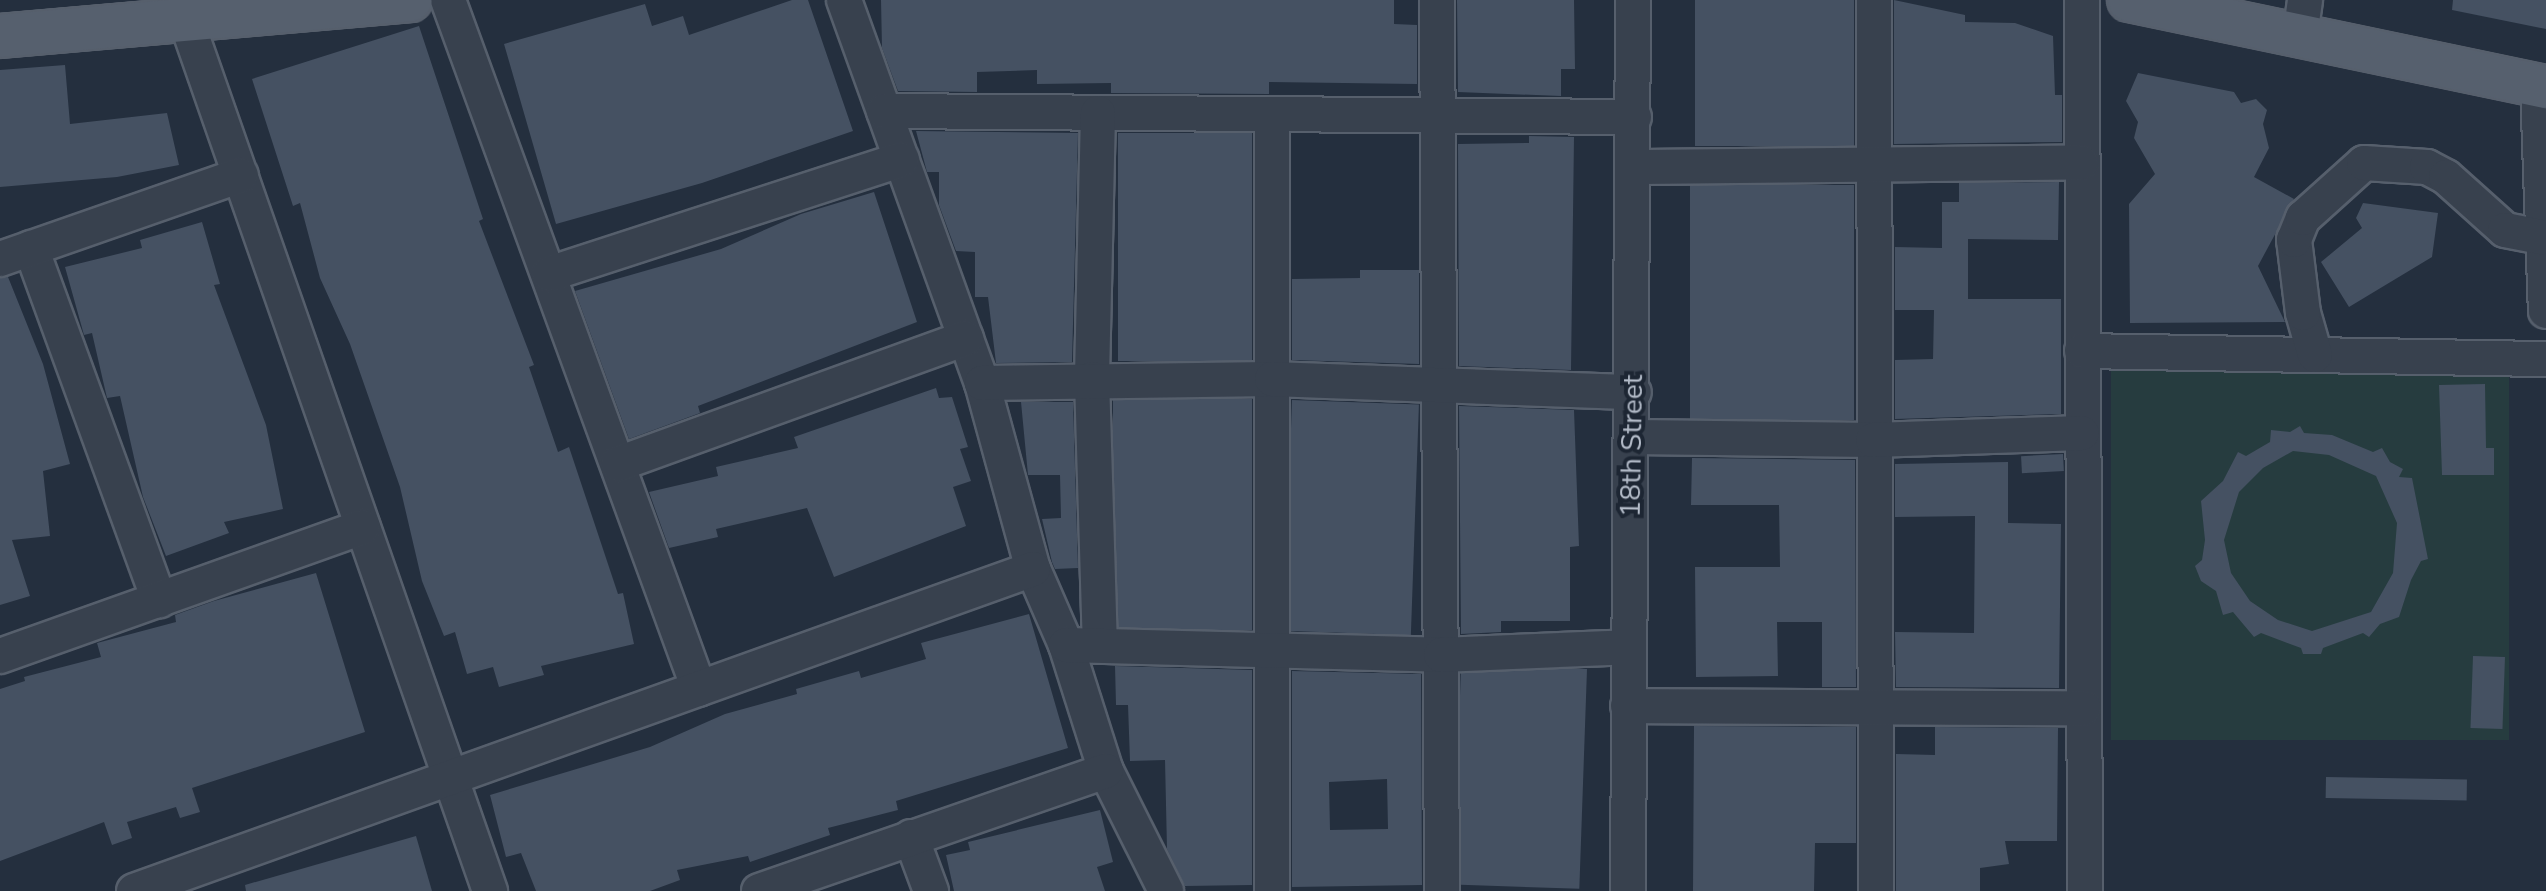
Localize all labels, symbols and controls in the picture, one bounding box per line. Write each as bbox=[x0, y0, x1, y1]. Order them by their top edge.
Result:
street label: 18th Street bbox=[1614, 374, 1650, 518]

